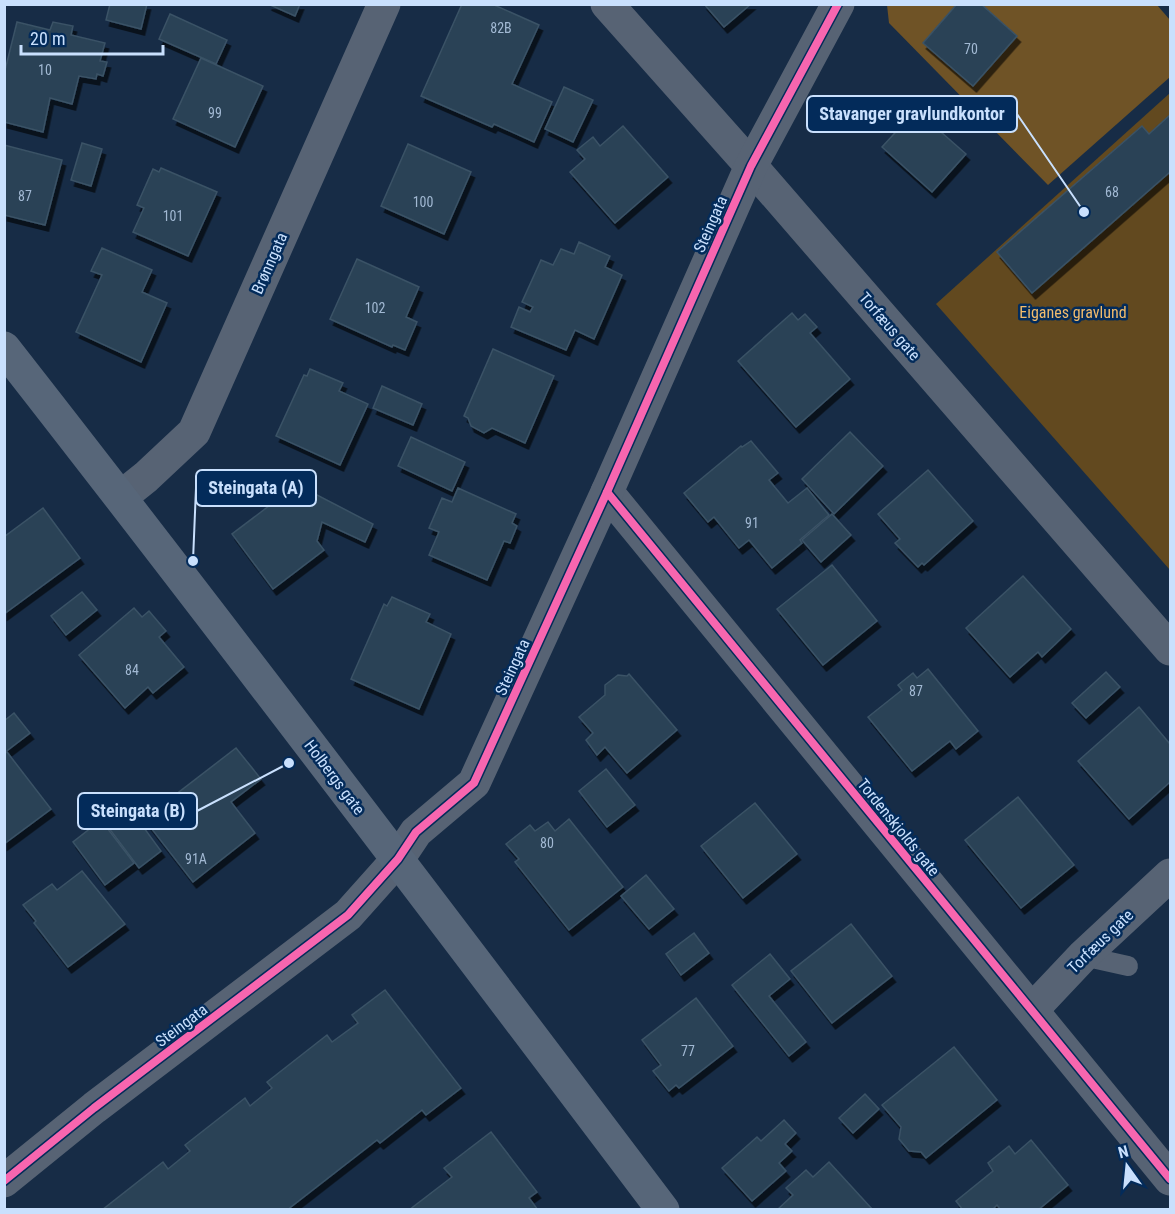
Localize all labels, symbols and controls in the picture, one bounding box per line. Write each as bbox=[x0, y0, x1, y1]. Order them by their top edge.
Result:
scale bar bbox=[21, 18, 164, 56]
house number: 82B bbox=[490, 20, 512, 36]
text: 20 m bbox=[30, 28, 65, 49]
house number: 70 bbox=[964, 41, 978, 57]
house number: 10 bbox=[38, 62, 52, 78]
callout: Stavanger gravlundkontor bbox=[807, 96, 1017, 132]
text: Stavanger gravlundkontor bbox=[819, 103, 1005, 124]
house number: 99 bbox=[208, 105, 222, 121]
house number: 68 bbox=[1105, 184, 1119, 200]
house number: 87 bbox=[18, 188, 32, 204]
street label: Steingata bbox=[690, 193, 731, 255]
house number: 100 bbox=[413, 194, 433, 210]
house number: 101 bbox=[163, 208, 183, 224]
street label: Brønngata bbox=[248, 230, 291, 297]
street label: Torfæus gate bbox=[855, 288, 924, 364]
house number: 102 bbox=[365, 300, 385, 316]
park label: Eiganes gravlund bbox=[1019, 303, 1127, 322]
callout: Steingata (A) bbox=[196, 470, 316, 506]
text: Steingata (A) bbox=[208, 477, 304, 499]
house number: 91 bbox=[745, 515, 759, 531]
street label: Steingata bbox=[491, 636, 534, 698]
house number: 84 bbox=[125, 662, 139, 678]
house number: 87 bbox=[909, 683, 923, 699]
street label: Holbergs gate bbox=[300, 736, 369, 818]
street label: Tordenskjolds gate bbox=[853, 775, 944, 880]
callout: Steingata (B) bbox=[78, 793, 197, 829]
text: Steingata (B) bbox=[91, 800, 185, 822]
house number: 80 bbox=[540, 835, 554, 851]
house number: 91A bbox=[185, 851, 207, 867]
street label: Torfæus gate bbox=[1064, 905, 1137, 977]
street label: Steingata bbox=[152, 1000, 211, 1051]
house number: 77 bbox=[681, 1043, 695, 1059]
north arrow bbox=[1097, 1136, 1157, 1196]
text: N bbox=[1116, 1142, 1130, 1162]

